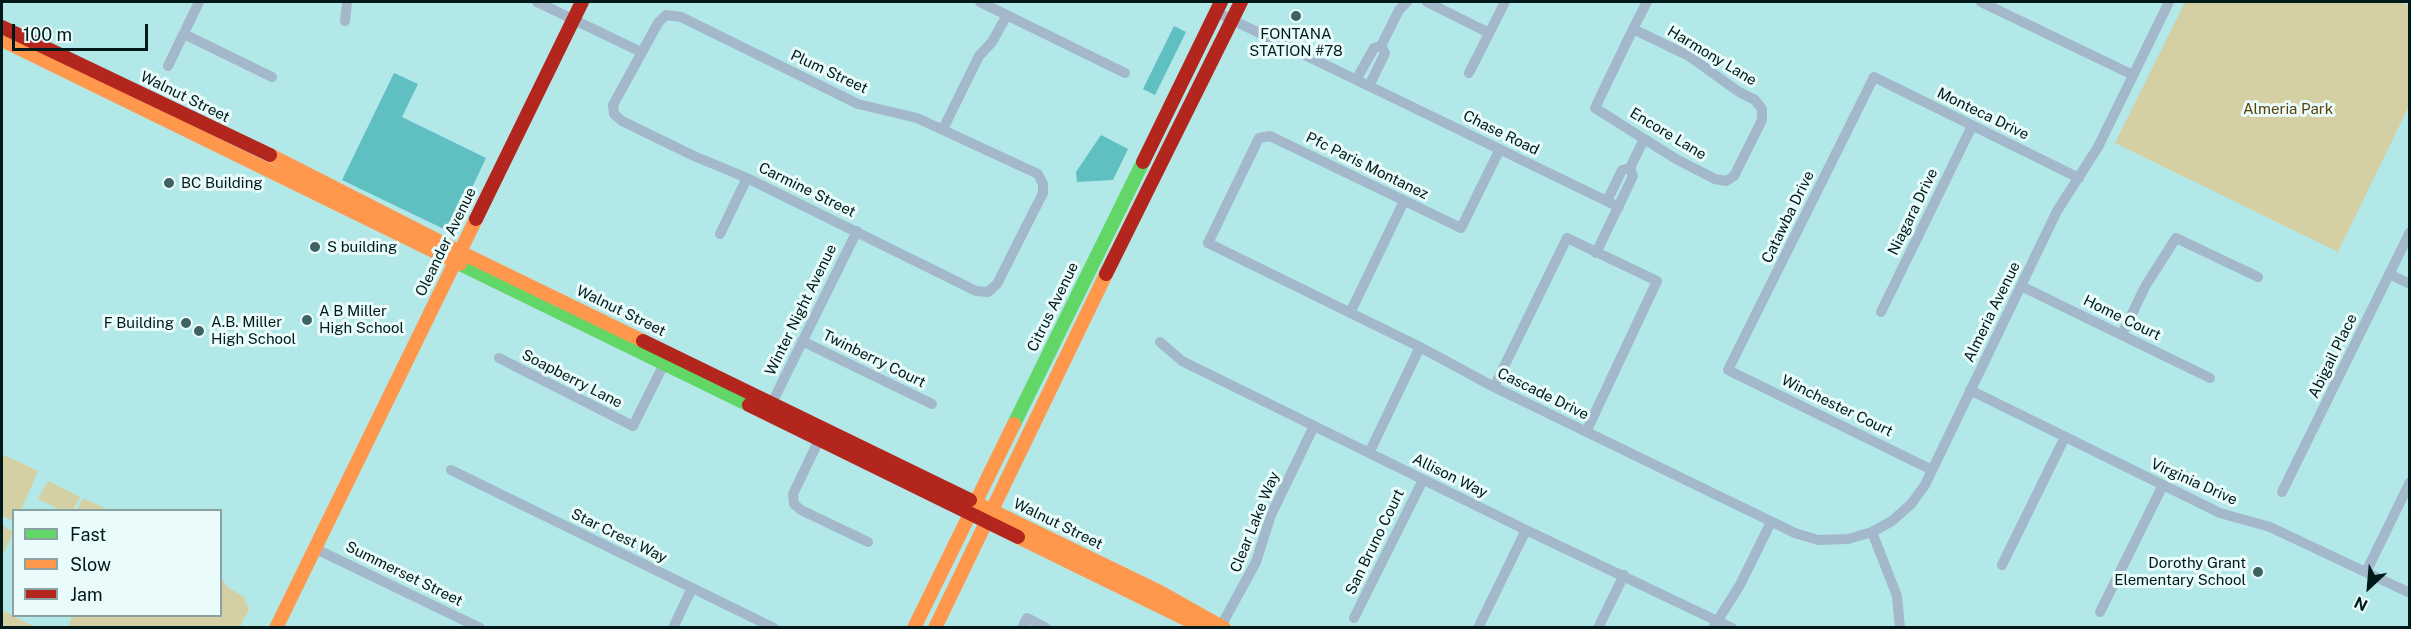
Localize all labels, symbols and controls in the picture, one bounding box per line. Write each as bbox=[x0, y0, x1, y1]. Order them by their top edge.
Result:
marker: FONTANA STATION #78 bbox=[1289, 9, 1303, 23]
scale bar bbox=[15, 12, 152, 50]
street label: Harmony Lane bbox=[1664, 22, 1760, 90]
text: 100 m bbox=[23, 24, 72, 45]
place label: FONTANA STATION #78 bbox=[1249, 25, 1343, 60]
street label: Plum Street bbox=[788, 46, 870, 98]
street label: Walnut Street bbox=[137, 68, 233, 126]
street label: Monteca Drive bbox=[1934, 84, 2032, 144]
park label: Almeria Park bbox=[2243, 100, 2333, 118]
street label: Encore Lane bbox=[1626, 104, 1710, 164]
street label: Chase Road bbox=[1460, 107, 1542, 159]
street label: Pfc Paris Montanez bbox=[1303, 129, 1431, 203]
street label: Carmine Street bbox=[756, 159, 858, 221]
street label: Niagara Drive bbox=[1884, 166, 1942, 258]
street label: Catawba Drive bbox=[1758, 168, 1818, 266]
place label: BC Building bbox=[181, 174, 263, 192]
marker: BC Building bbox=[162, 176, 176, 190]
street label: Oleander Avenue bbox=[412, 185, 480, 299]
place label: S building bbox=[327, 238, 397, 256]
marker: S building bbox=[308, 240, 322, 254]
street label: Winter Night Avenue bbox=[761, 241, 841, 379]
street label: Citrus Avenue bbox=[1024, 259, 1082, 355]
street label: Almeria Avenue bbox=[1960, 259, 2024, 365]
street label: Walnut Street bbox=[573, 282, 669, 340]
street label: Home Court bbox=[2080, 291, 2164, 345]
place label: A B Miller High School bbox=[319, 302, 404, 337]
street label: Abigail Place bbox=[2305, 311, 2361, 401]
place label: A.B. Miller High School bbox=[211, 313, 296, 348]
marker: A B Miller High School bbox=[300, 313, 314, 327]
place label: F Building bbox=[104, 314, 174, 332]
marker: F Building bbox=[179, 316, 193, 330]
marker: A.B. Miller High School bbox=[192, 324, 206, 338]
street label: Twinberry Court bbox=[819, 326, 929, 392]
street label: Soapberry Lane bbox=[519, 346, 625, 412]
street label: Cascade Drive bbox=[1494, 364, 1592, 424]
street label: Winchester Court bbox=[1778, 371, 1896, 441]
street label: Allison Way bbox=[1410, 450, 1490, 502]
street label: Virginia Drive bbox=[2148, 455, 2240, 509]
street label: Clear Lake Way bbox=[1227, 469, 1283, 575]
street label: San Bruno Court bbox=[1342, 486, 1408, 598]
street label: Walnut Street bbox=[1010, 495, 1106, 553]
street label: Star Crest Way bbox=[568, 505, 670, 567]
legend bbox=[12, 509, 222, 617]
text: Fast bbox=[70, 524, 106, 545]
street label: Summerset Street bbox=[342, 538, 466, 610]
text: Slow bbox=[70, 554, 111, 575]
place label: Dorothy Grant Elementary School bbox=[2114, 554, 2246, 589]
north arrow bbox=[2339, 557, 2399, 617]
marker: Dorothy Grant Elementary School bbox=[2251, 565, 2265, 579]
text: Jam bbox=[70, 584, 103, 605]
text: N bbox=[2351, 592, 2371, 615]

